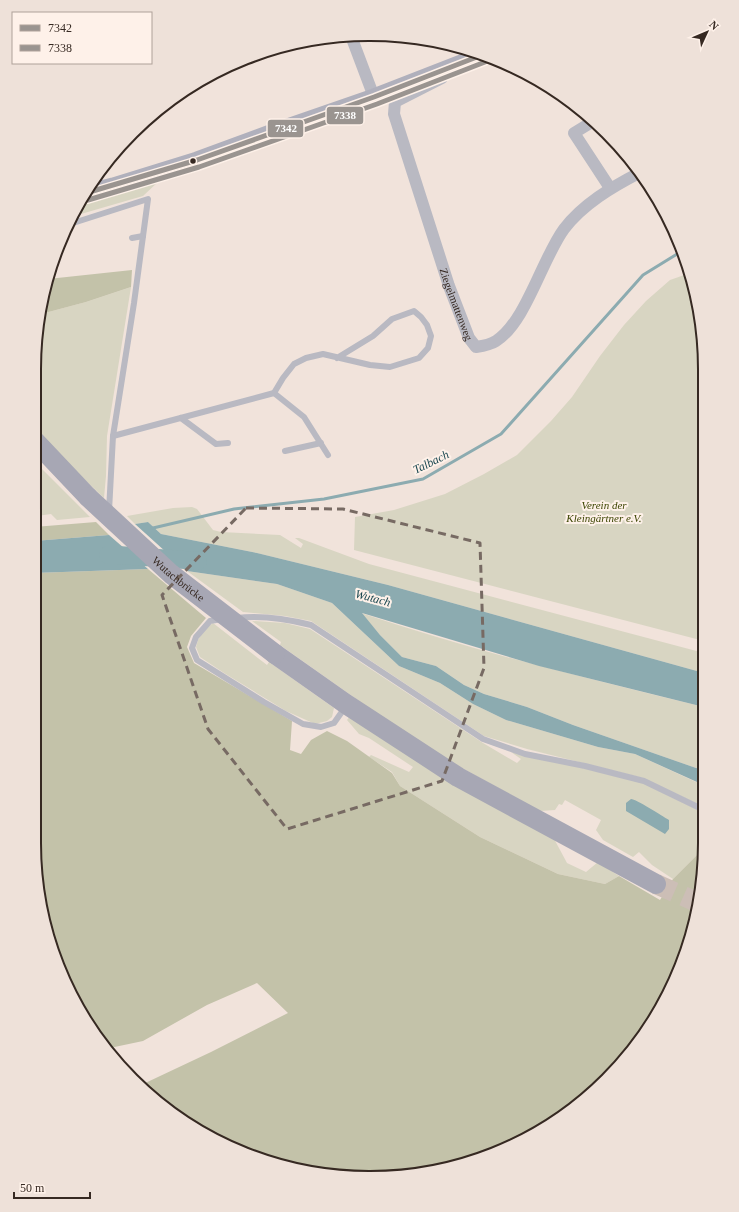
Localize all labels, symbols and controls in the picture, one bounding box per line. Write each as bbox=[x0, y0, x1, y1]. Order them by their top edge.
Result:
legend bbox=[12, 12, 152, 64]
north arrow bbox=[687, 12, 727, 52]
text: N bbox=[707, 18, 721, 32]
text: 7342 bbox=[48, 21, 72, 35]
text: 7338 bbox=[48, 41, 72, 55]
line badge: 7338 bbox=[326, 106, 364, 125]
text: 7338 bbox=[334, 109, 357, 121]
line badge: 7342 bbox=[267, 119, 304, 138]
text: 7342 bbox=[275, 122, 298, 134]
unlabelled marker bbox=[188, 156, 198, 166]
street label: Ziegelmattenweg bbox=[438, 266, 476, 343]
water label: Talbach bbox=[411, 447, 451, 477]
park label: Verein der Kleingärtner e.V. bbox=[565, 499, 642, 524]
street label: Wutachbrücke bbox=[150, 554, 207, 604]
water label: Wutach bbox=[354, 587, 392, 609]
scale bar bbox=[14, 1174, 90, 1200]
text: 50 m bbox=[20, 1181, 45, 1195]

